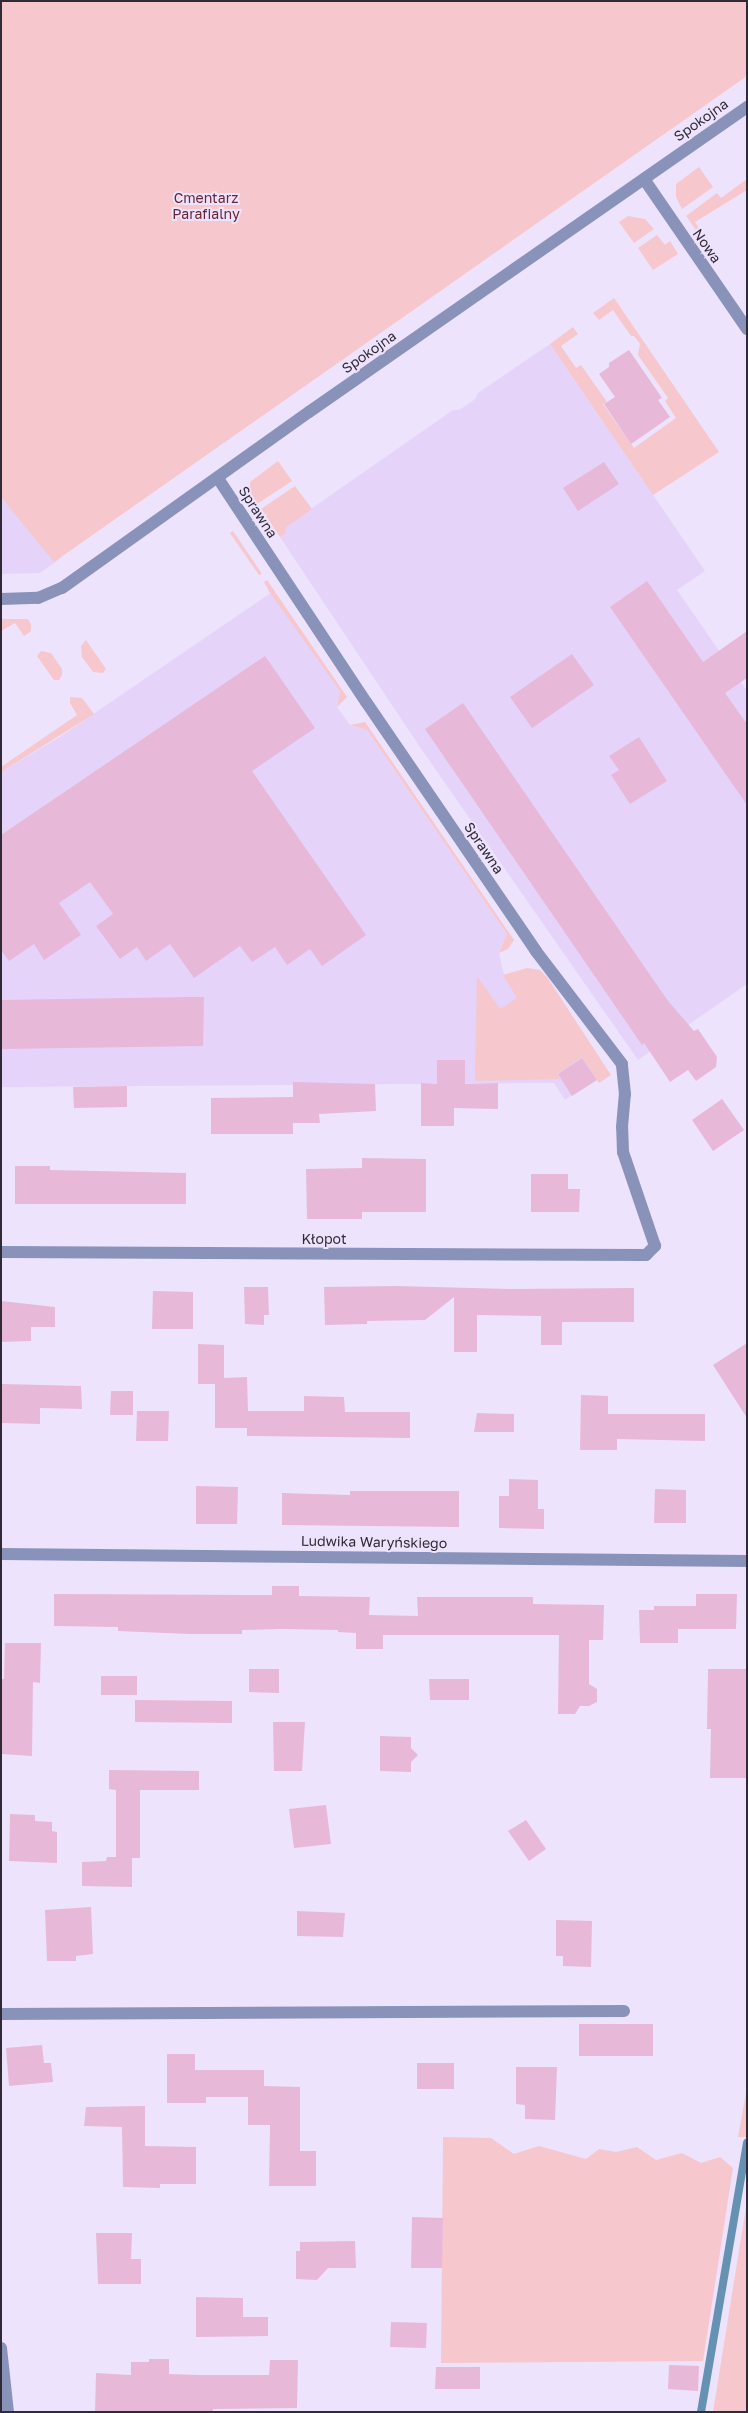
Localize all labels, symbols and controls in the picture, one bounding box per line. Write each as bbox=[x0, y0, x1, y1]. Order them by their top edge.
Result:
street label: Spokojna bbox=[671, 95, 731, 145]
park label: Cmentarz Parafialny bbox=[172, 190, 240, 222]
street label: Nowa bbox=[689, 226, 725, 266]
street label: Spokojna bbox=[339, 327, 399, 377]
street label: Sprawna bbox=[235, 483, 281, 541]
street label: Sprawna bbox=[461, 819, 507, 877]
street label: Kłopot bbox=[301, 1231, 347, 1247]
street label: Ludwika Waryńskiego bbox=[301, 1532, 447, 1552]

